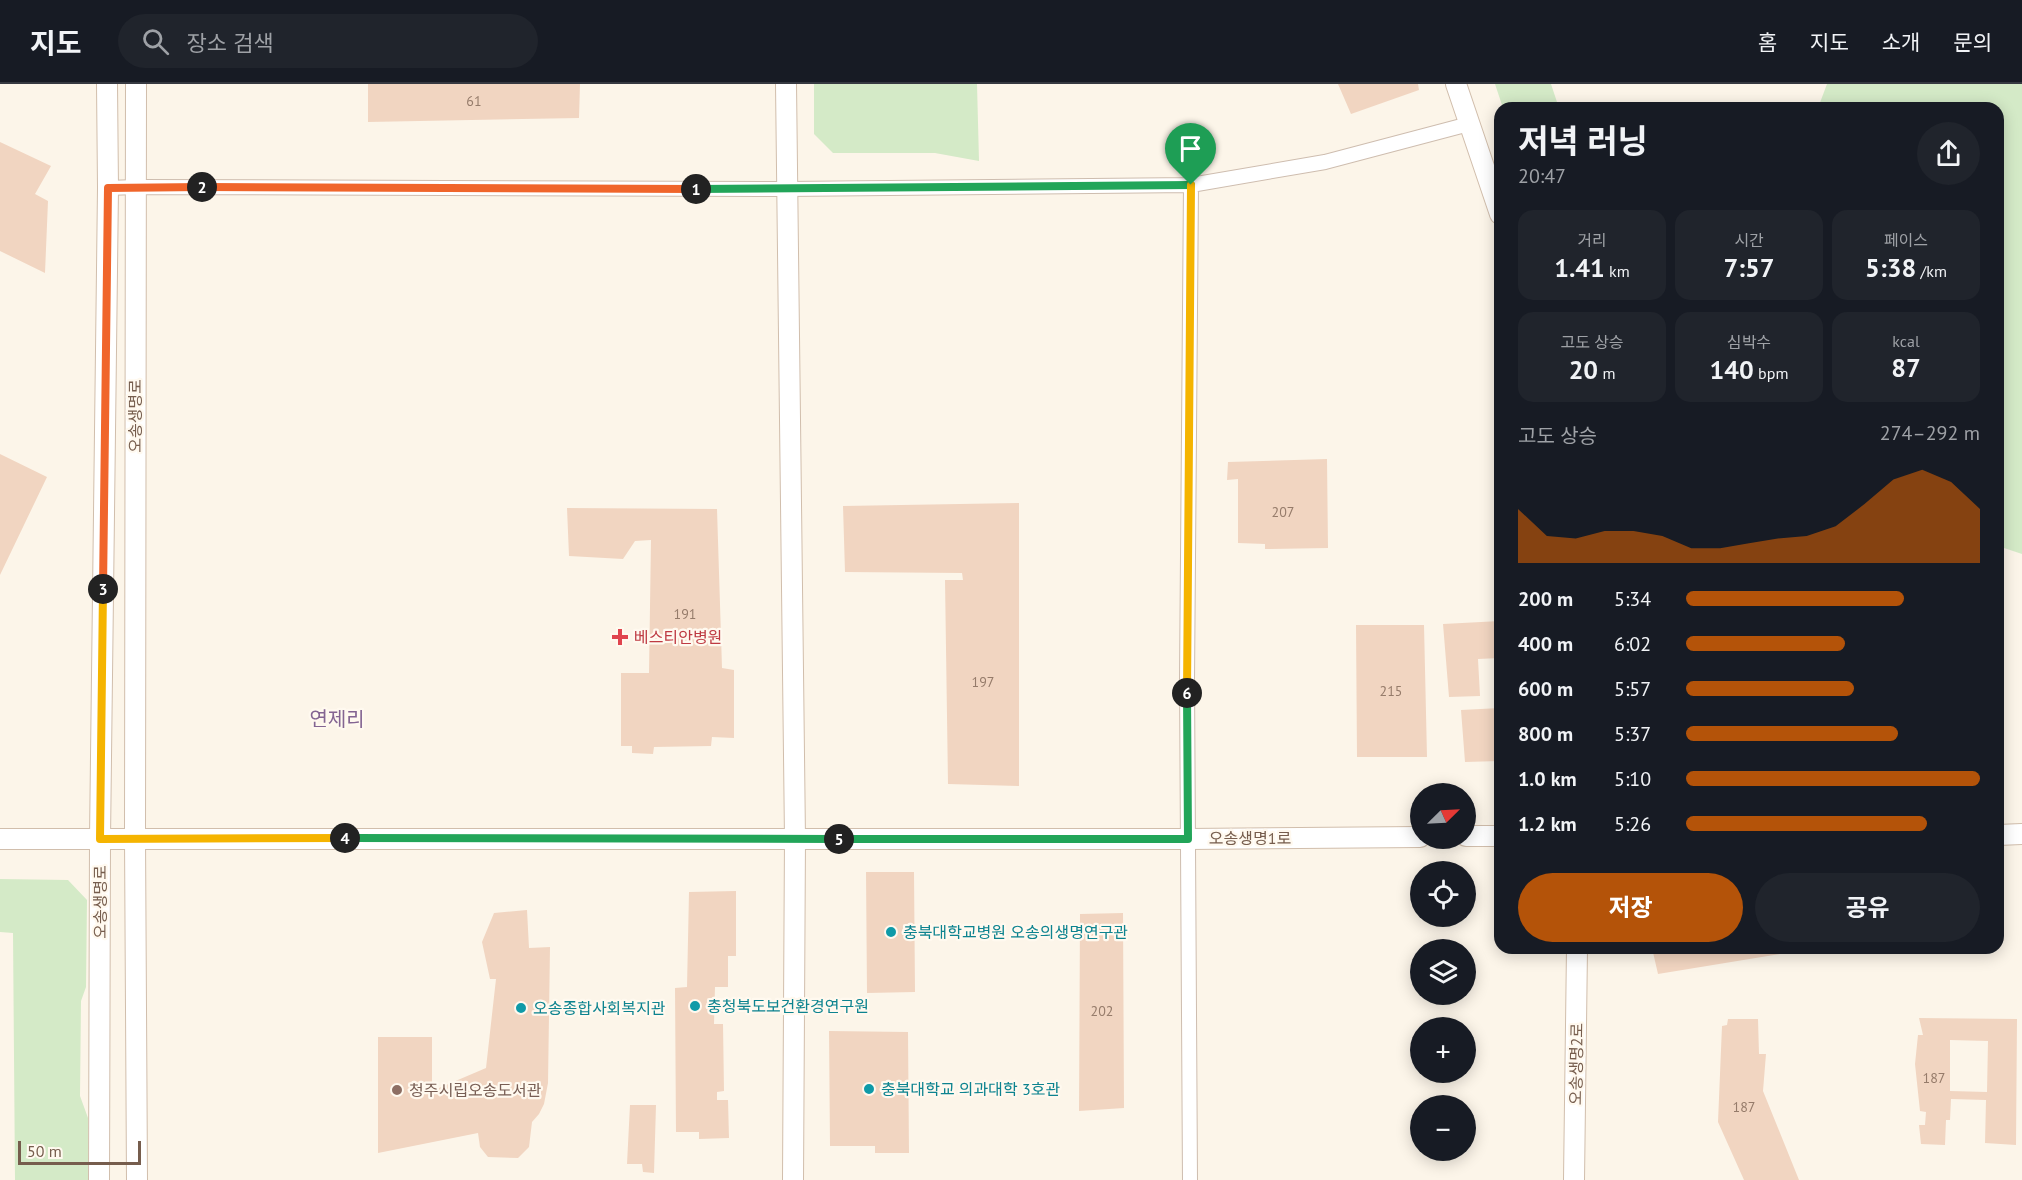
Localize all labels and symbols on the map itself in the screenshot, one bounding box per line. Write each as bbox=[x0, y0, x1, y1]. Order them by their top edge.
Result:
house number: 61 bbox=[466, 92, 482, 110]
pin bbox=[1165, 123, 1216, 185]
pin: 2 bbox=[187, 172, 217, 202]
pin: 1 bbox=[681, 174, 711, 204]
street label: 오송생명로 bbox=[125, 379, 145, 453]
house number: 207 bbox=[1272, 503, 1294, 521]
pin: 3 bbox=[88, 574, 118, 604]
house number: 191 bbox=[674, 605, 696, 623]
place label: 베스티안병원 bbox=[634, 627, 722, 647]
marker: 베스티안병원 bbox=[611, 628, 629, 646]
house number: 197 bbox=[972, 673, 994, 691]
pin: 6 bbox=[1172, 678, 1202, 708]
house number: 215 bbox=[1380, 682, 1402, 700]
district label: 연제리 bbox=[309, 706, 365, 732]
north arrow bbox=[1410, 783, 1476, 849]
pin: 4 bbox=[330, 823, 360, 853]
pin: 5 bbox=[824, 824, 854, 854]
street label: 오송생명1로 bbox=[1209, 828, 1291, 848]
street label: 오송생명로 bbox=[90, 865, 110, 939]
place label: 충북대학교병원 오송의생명연구관 bbox=[903, 922, 1128, 942]
marker: 충북대학교병원 오송의생명연구관 bbox=[884, 925, 898, 939]
place label: 충청북도보건환경연구원 bbox=[707, 996, 869, 1016]
place label: 오송종합사회복지관 bbox=[533, 998, 666, 1018]
marker: 충청북도보건환경연구원 bbox=[688, 999, 702, 1013]
marker: 오송종합사회복지관 bbox=[514, 1001, 528, 1015]
house number: 202 bbox=[1091, 1002, 1113, 1020]
street label: 오송생명2로 bbox=[1565, 1022, 1587, 1105]
house number: 187 bbox=[1923, 1069, 1945, 1087]
place label: 충북대학교 의과대학 3호관 bbox=[881, 1079, 1060, 1099]
place label: 청주시립오송도서관 bbox=[409, 1080, 542, 1100]
marker: 충북대학교 의과대학 3호관 bbox=[862, 1082, 876, 1096]
marker: 청주시립오송도서관 bbox=[390, 1083, 404, 1097]
house number: 187 bbox=[1733, 1098, 1755, 1116]
scale bar bbox=[18, 1138, 141, 1166]

